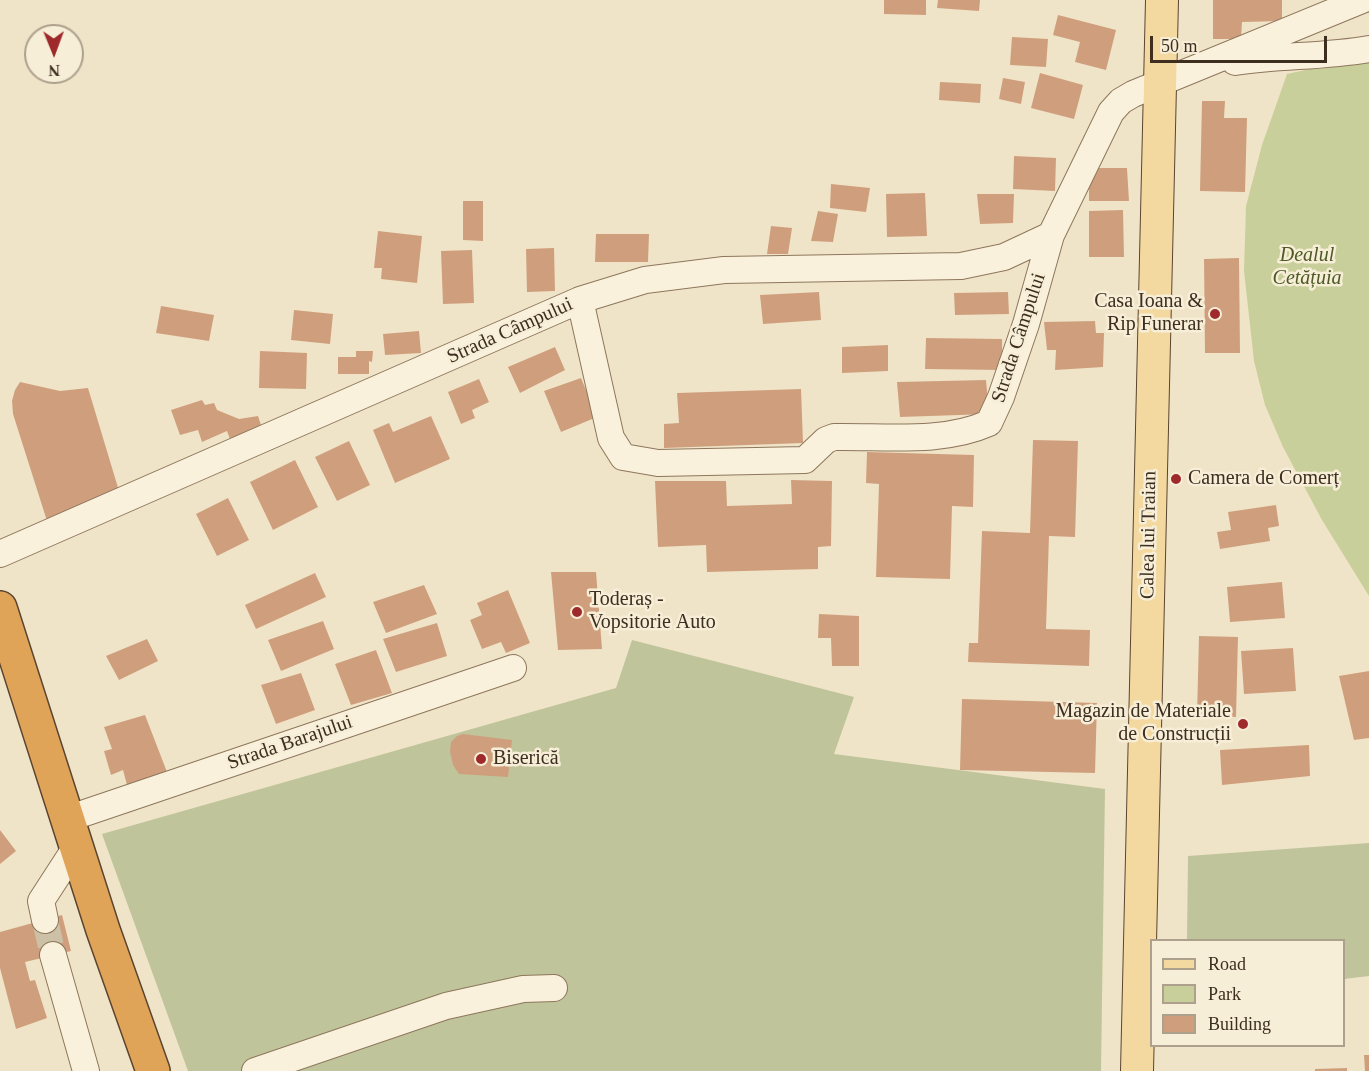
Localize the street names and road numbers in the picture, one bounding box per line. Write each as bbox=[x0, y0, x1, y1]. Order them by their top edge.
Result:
street label: Strada Câmpului bbox=[987, 270, 1051, 406]
street label: Strada Câmpului bbox=[443, 293, 577, 369]
street label: Calea lui Traian bbox=[1136, 471, 1162, 599]
street label: Strada Barajului bbox=[224, 710, 356, 776]

